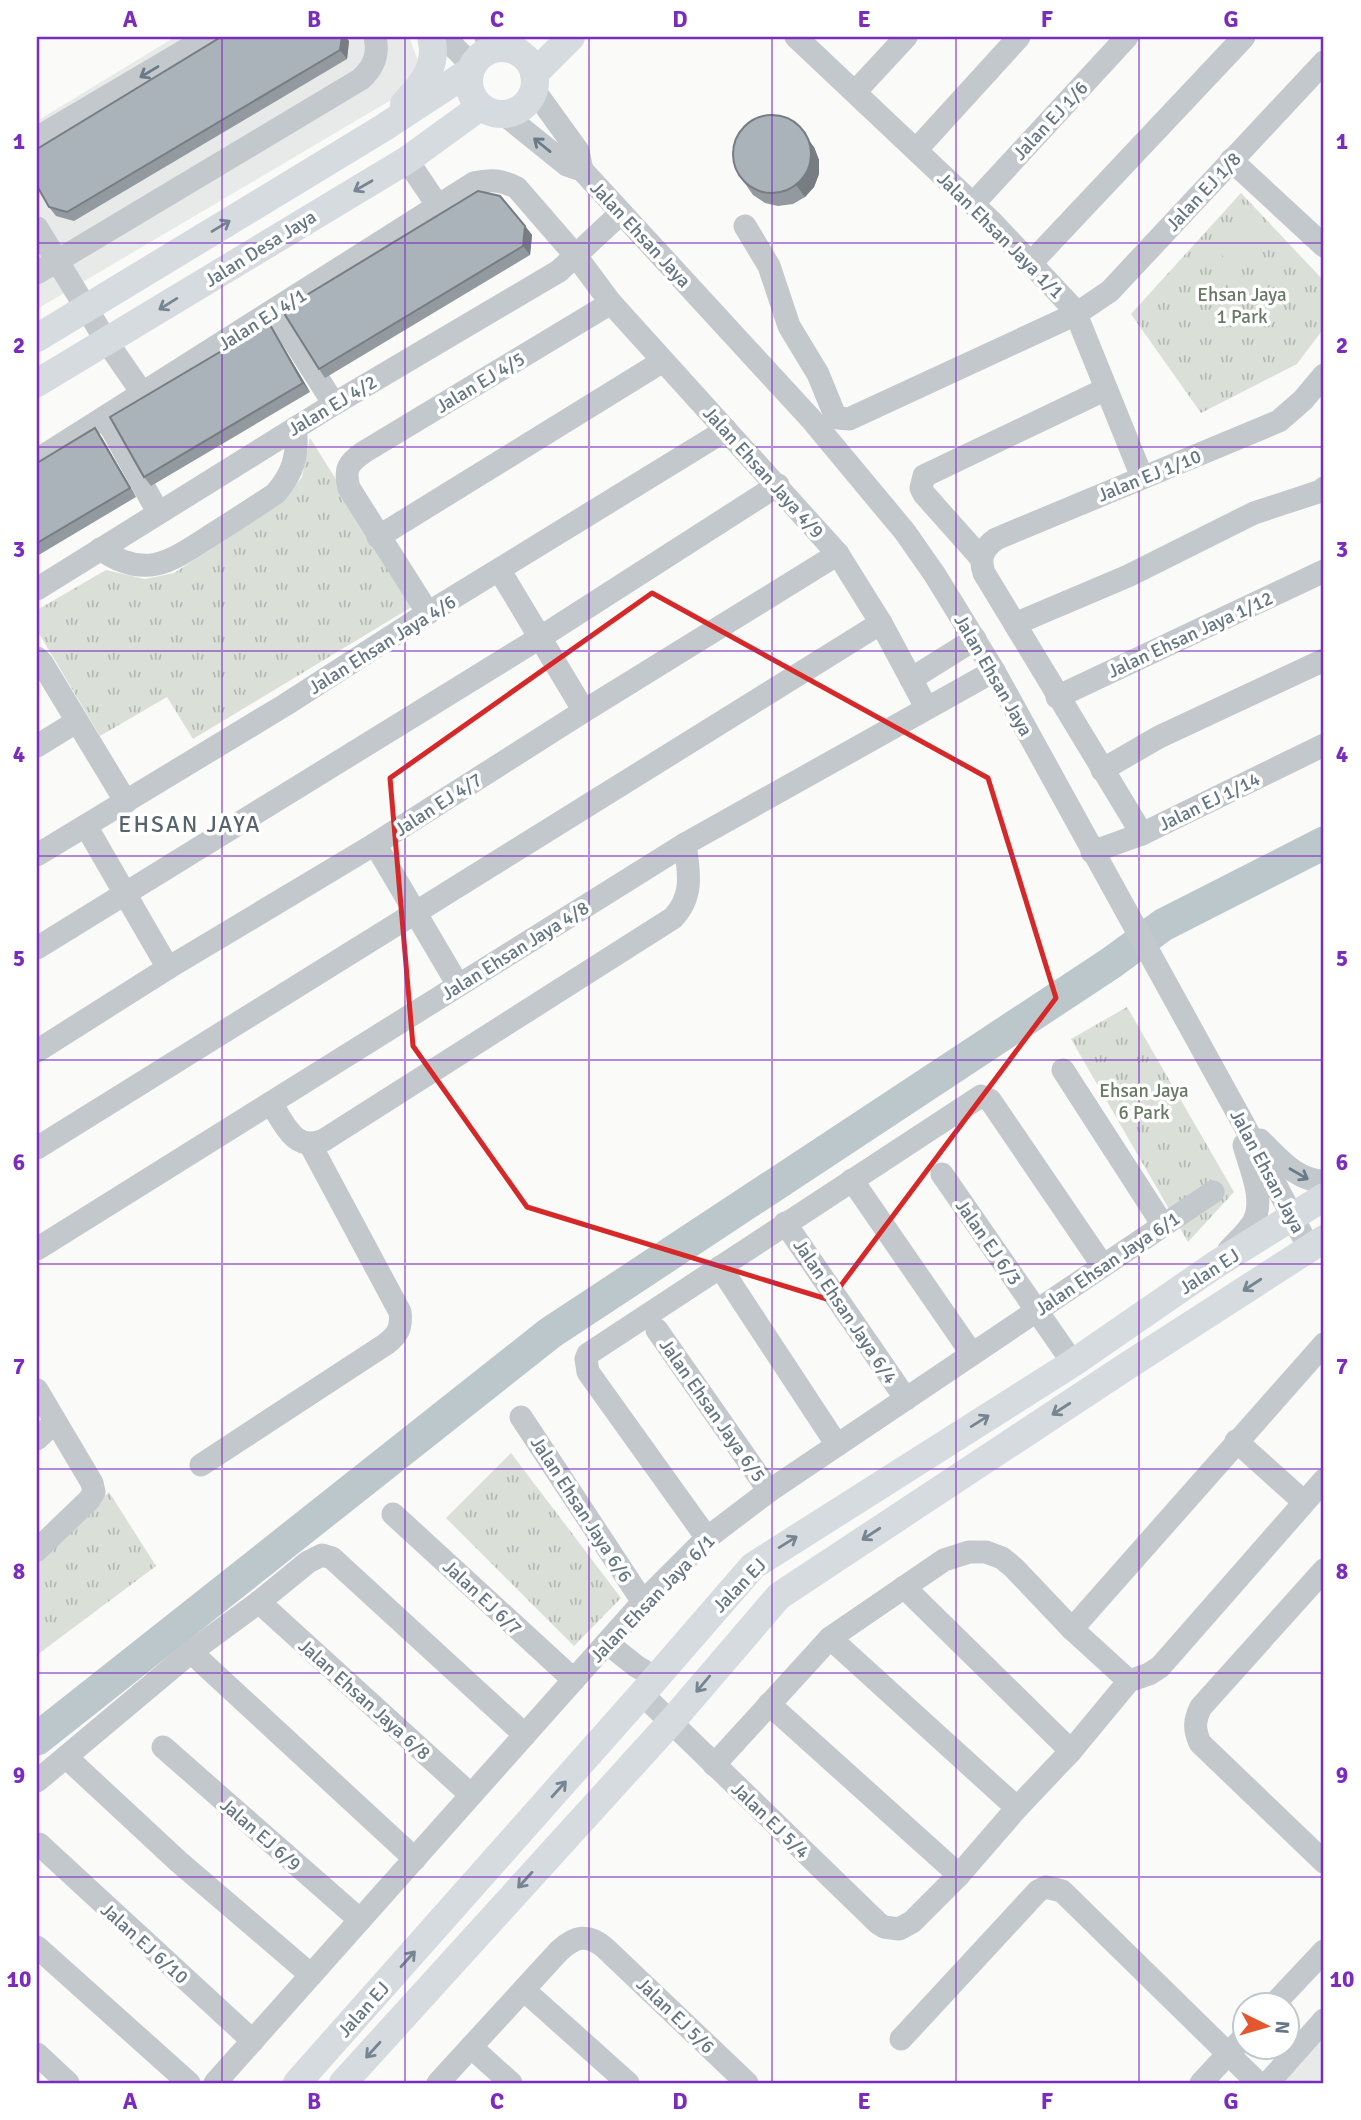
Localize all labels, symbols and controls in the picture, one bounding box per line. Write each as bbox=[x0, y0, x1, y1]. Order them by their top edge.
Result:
text: A bbox=[123, 5, 138, 34]
text: B bbox=[307, 5, 321, 34]
text: C bbox=[490, 5, 504, 34]
text: D bbox=[672, 5, 688, 34]
text: E bbox=[857, 5, 871, 34]
text: F bbox=[1041, 5, 1053, 34]
text: G bbox=[1223, 5, 1239, 34]
one-way arrow bbox=[139, 65, 159, 79]
street label: Jalan EJ 1/6 bbox=[1008, 76, 1093, 165]
text: 1 bbox=[13, 127, 25, 156]
text: 1 bbox=[1336, 127, 1348, 156]
one-way arrow bbox=[534, 137, 552, 153]
street label: Jalan EJ 1/8 bbox=[1161, 147, 1246, 236]
street label: Jalan Ehsan Jaya 1/1 bbox=[932, 167, 1069, 304]
street label: Jalan Ehsan Jaya bbox=[585, 176, 696, 293]
one-way arrow bbox=[353, 179, 373, 193]
street label: Jalan Desa Jaya bbox=[200, 205, 321, 293]
one-way arrow bbox=[210, 219, 230, 233]
street label: Jalan EJ 4/1 bbox=[214, 283, 311, 356]
park label: Ehsan Jaya 1 Park bbox=[1197, 283, 1287, 329]
one-way arrow bbox=[159, 298, 179, 312]
text: 2 bbox=[13, 331, 25, 360]
text: 2 bbox=[1336, 331, 1348, 360]
street label: Jalan EJ 4/5 bbox=[432, 347, 529, 419]
street label: Jalan EJ 4/2 bbox=[284, 370, 381, 442]
street label: Jalan Ehsan Jaya 4/9 bbox=[698, 402, 829, 544]
street label: Jalan EJ 1/10 bbox=[1094, 444, 1205, 508]
text: 3 bbox=[13, 535, 25, 564]
text: 3 bbox=[1336, 535, 1348, 564]
street label: Jalan Ehsan Jaya 1/12 bbox=[1104, 586, 1277, 684]
street label: Jalan Ehsan Jaya 4/6 bbox=[304, 590, 461, 700]
street label: Jalan Ehsan Jaya bbox=[949, 610, 1038, 741]
text: 4 bbox=[13, 740, 25, 769]
text: 4 bbox=[1336, 740, 1348, 769]
street label: Jalan EJ 1/14 bbox=[1155, 767, 1264, 837]
street label: Jalan EJ 4/7 bbox=[390, 768, 487, 842]
district label: EHSAN JAYA bbox=[118, 810, 262, 839]
street label: Jalan Ehsan Jaya 4/8 bbox=[437, 896, 594, 1006]
text: 5 bbox=[13, 944, 25, 973]
text: 5 bbox=[1336, 944, 1348, 973]
park label: Ehsan Jaya 6 Park bbox=[1099, 1079, 1189, 1125]
street label: Jalan Ehsan Jaya bbox=[1224, 1105, 1310, 1237]
text: 6 bbox=[13, 1148, 25, 1177]
text: 6 bbox=[1336, 1148, 1348, 1177]
one-way arrow bbox=[1289, 1167, 1309, 1181]
street label: Jalan EJ 6/3 bbox=[950, 1195, 1027, 1290]
street label: Jalan Ehsan Jaya 6/1 bbox=[1031, 1207, 1185, 1321]
street label: Jalan Ehsan Jaya 6/4 bbox=[788, 1235, 902, 1389]
street label: Jalan EJ bbox=[1175, 1244, 1244, 1300]
one-way arrow bbox=[1243, 1278, 1262, 1292]
street label: Jalan Ehsan Jaya 6/5 bbox=[654, 1334, 771, 1487]
text: 7 bbox=[13, 1352, 25, 1381]
text: 7 bbox=[1336, 1352, 1348, 1381]
one-way arrow bbox=[1052, 1402, 1072, 1416]
one-way arrow bbox=[970, 1413, 990, 1427]
street label: Jalan Ehsan Jaya 6/6 bbox=[525, 1432, 637, 1587]
one-way arrow bbox=[862, 1527, 882, 1541]
street label: Jalan Ehsan Jaya 6/1 bbox=[585, 1529, 720, 1668]
one-way arrow bbox=[777, 1534, 797, 1548]
street label: Jalan EJ bbox=[708, 1553, 772, 1618]
street label: Jalan EJ 6/7 bbox=[438, 1555, 527, 1640]
text: 8 bbox=[13, 1557, 25, 1586]
text: 8 bbox=[1336, 1557, 1348, 1586]
street label: Jalan Ehsan Jaya 6/8 bbox=[293, 1634, 435, 1765]
one-way arrow bbox=[695, 1674, 711, 1692]
text: 9 bbox=[13, 1761, 25, 1790]
text: 9 bbox=[1336, 1761, 1348, 1790]
street label: Jalan EJ 5/4 bbox=[726, 1778, 814, 1864]
one-way arrow bbox=[551, 1780, 567, 1798]
street label: Jalan EJ 6/9 bbox=[215, 1793, 306, 1876]
one-way arrow bbox=[517, 1871, 533, 1889]
street label: Jalan EJ 6/10 bbox=[96, 1898, 193, 1989]
one-way arrow bbox=[400, 1950, 416, 1968]
text: 10 bbox=[7, 1965, 31, 1994]
text: 10 bbox=[1330, 1965, 1354, 1994]
street label: Jalan EJ 5/6 bbox=[631, 1973, 719, 2059]
street label: Jalan EJ bbox=[333, 1977, 395, 2042]
north arrow bbox=[1232, 1990, 1302, 2060]
text: N bbox=[1269, 2020, 1294, 2035]
one-way arrow bbox=[365, 2040, 381, 2058]
text: A bbox=[123, 2087, 138, 2116]
text: B bbox=[307, 2087, 321, 2116]
text: C bbox=[490, 2087, 504, 2116]
text: D bbox=[672, 2087, 688, 2116]
text: E bbox=[857, 2087, 871, 2116]
text: F bbox=[1041, 2087, 1053, 2116]
text: G bbox=[1223, 2087, 1239, 2116]

